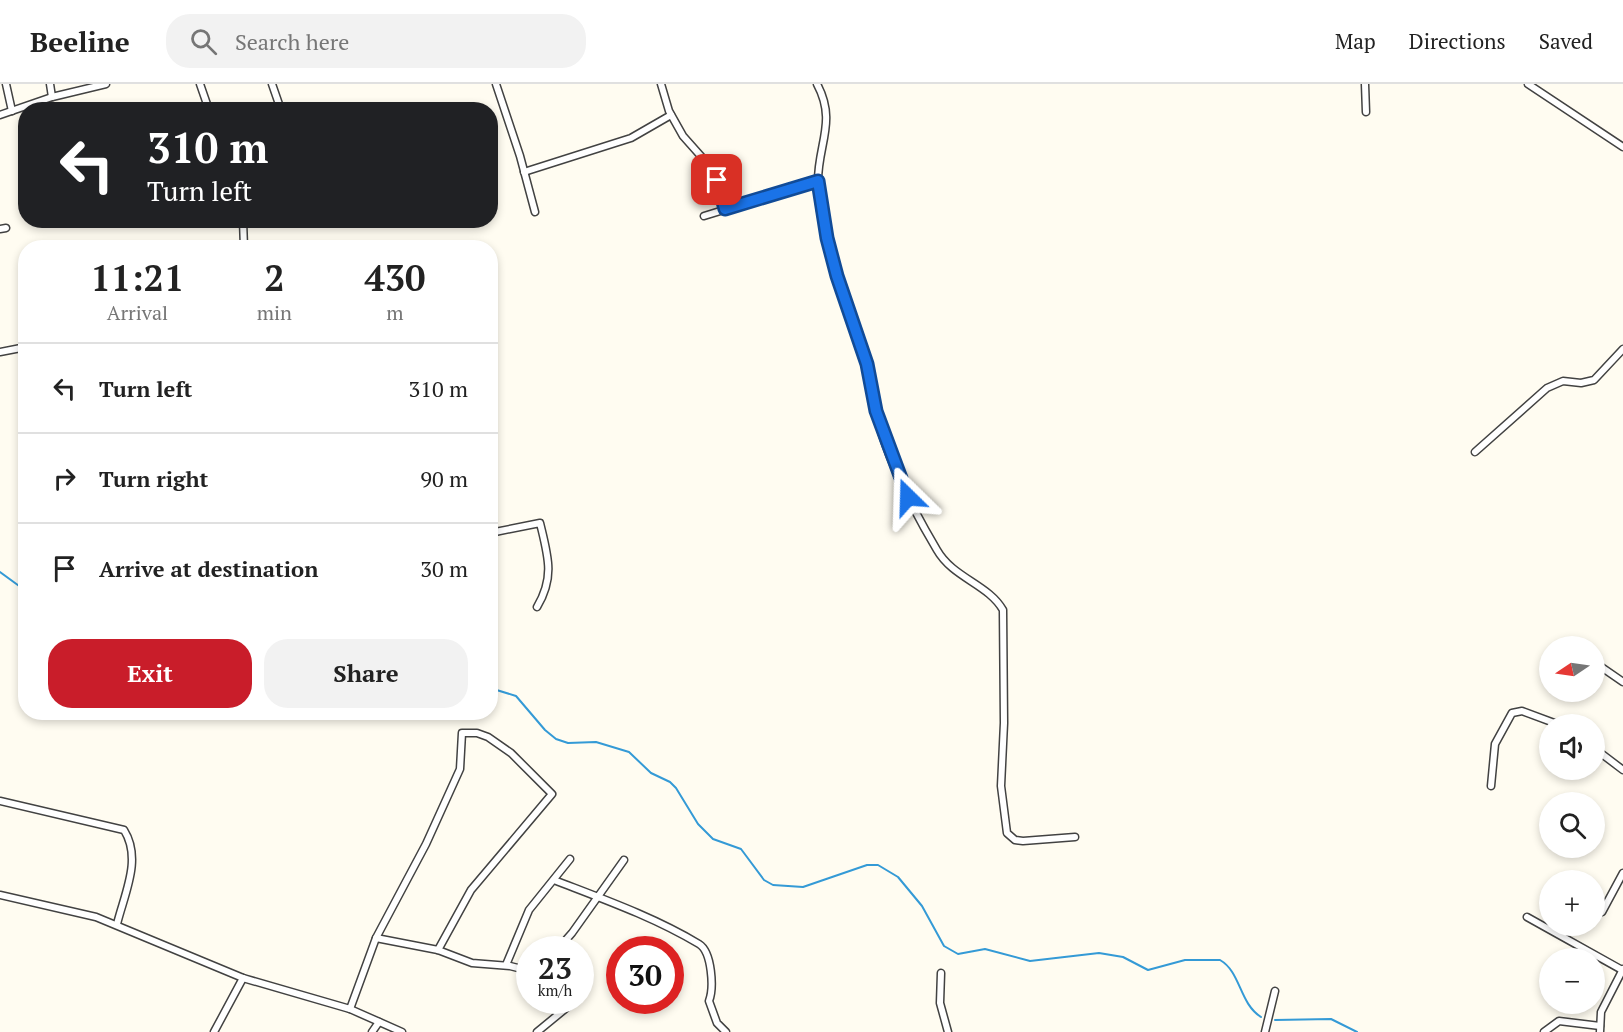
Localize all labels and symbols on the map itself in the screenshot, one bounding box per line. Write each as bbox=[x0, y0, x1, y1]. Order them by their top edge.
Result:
pin bbox=[691, 154, 742, 205]
position arrow bbox=[876, 465, 940, 529]
north arrow bbox=[1539, 636, 1605, 702]
speed limit sign: 30 bbox=[606, 936, 684, 1014]

